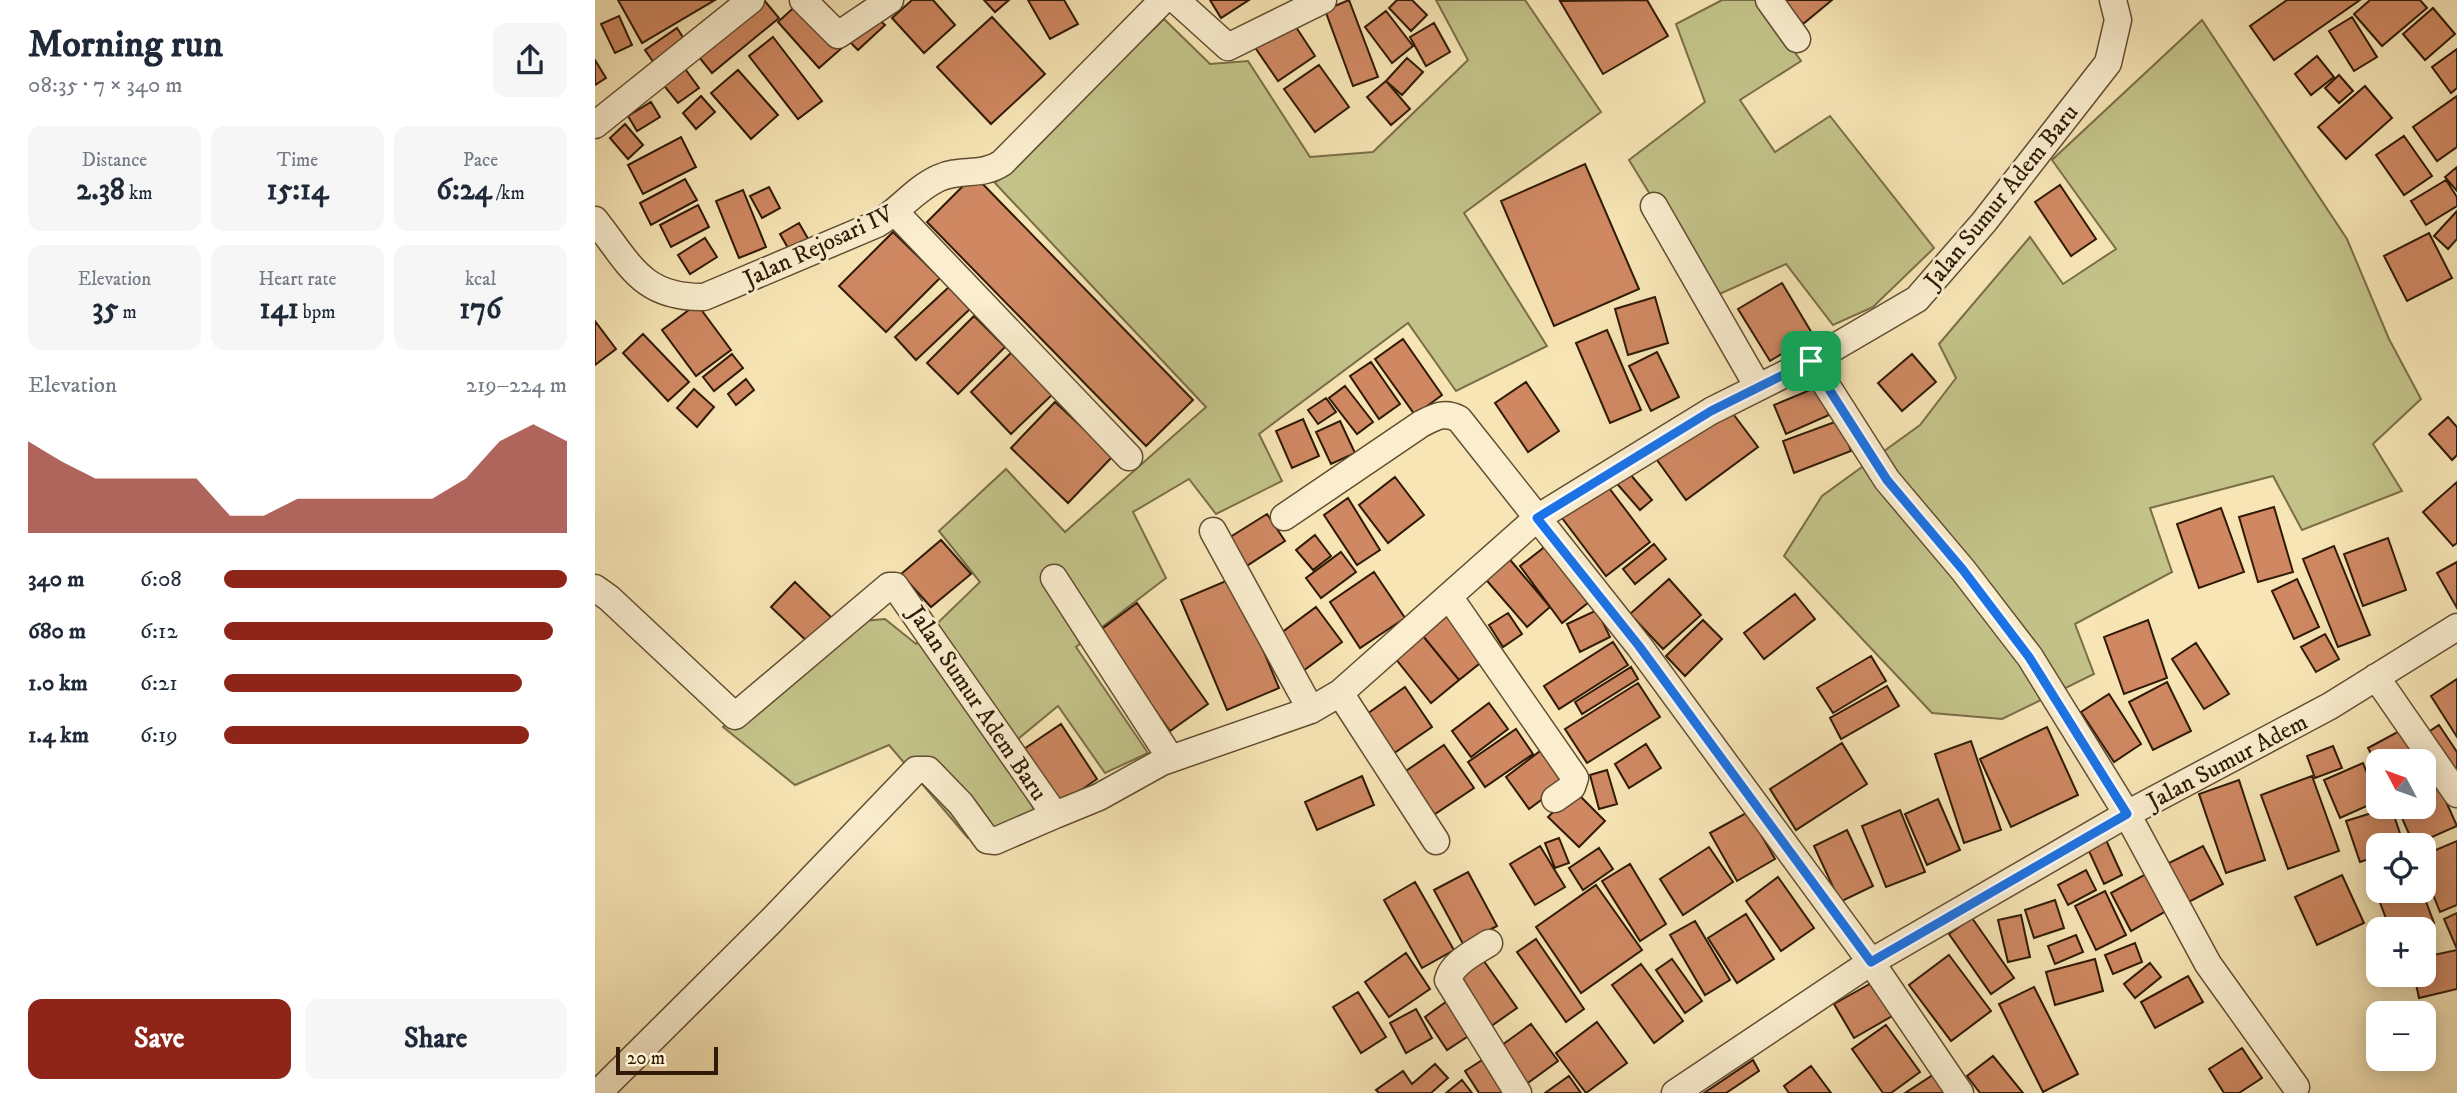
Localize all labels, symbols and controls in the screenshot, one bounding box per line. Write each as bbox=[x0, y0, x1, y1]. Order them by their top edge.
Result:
text: Morning run bbox=[28, 21, 223, 69]
button: share bbox=[493, 23, 567, 97]
text: 08:35 · 7 × 340 m bbox=[28, 71, 183, 100]
street label: Jalan Sumur Adem Baru bbox=[1917, 98, 2085, 296]
text: Distance bbox=[82, 149, 147, 172]
text: Time bbox=[277, 149, 318, 172]
text: Pace bbox=[463, 149, 498, 172]
text: 2.38 bbox=[76, 172, 125, 209]
text: 15:14 bbox=[267, 172, 328, 209]
text: 6:24 bbox=[436, 172, 492, 209]
text: km bbox=[125, 182, 153, 205]
text: /km bbox=[492, 182, 525, 205]
street label: Jalan Rejosari IV bbox=[737, 199, 899, 295]
text: Elevation bbox=[78, 268, 151, 291]
text: Heart rate bbox=[259, 268, 336, 291]
text: kcal bbox=[465, 268, 496, 291]
text: 35 bbox=[92, 291, 118, 328]
text: 141 bbox=[259, 291, 299, 328]
text: 176 bbox=[459, 291, 502, 328]
text: m bbox=[118, 301, 137, 324]
text: bpm bbox=[299, 301, 336, 324]
pin bbox=[1781, 331, 1841, 391]
icon: arrive bbox=[1792, 342, 1830, 380]
text: Elevation bbox=[28, 371, 117, 400]
text: 219–224 m bbox=[466, 371, 567, 400]
text: 340 m bbox=[28, 565, 84, 594]
text: 6:08 bbox=[140, 565, 182, 594]
street label: Jalan Sumur Adem Baru bbox=[900, 599, 1053, 807]
text: 680 m bbox=[28, 617, 86, 646]
text: 6:12 bbox=[140, 617, 178, 646]
text: 1.0 km bbox=[28, 669, 88, 698]
text: 6:21 bbox=[140, 669, 178, 698]
street label: Jalan Sumur Adem bbox=[2140, 707, 2313, 818]
text: 1.4 km bbox=[28, 721, 89, 750]
text: 6:19 bbox=[140, 721, 178, 750]
north arrow bbox=[2366, 749, 2436, 819]
map controls bbox=[2366, 749, 2436, 1071]
button: locate bbox=[2366, 833, 2436, 903]
button: + bbox=[2366, 917, 2436, 987]
button: Save bbox=[28, 999, 291, 1079]
button: Share bbox=[305, 999, 567, 1079]
button: − bbox=[2366, 1001, 2436, 1071]
scale bar bbox=[616, 1044, 717, 1076]
text: 20 m bbox=[627, 1047, 665, 1070]

